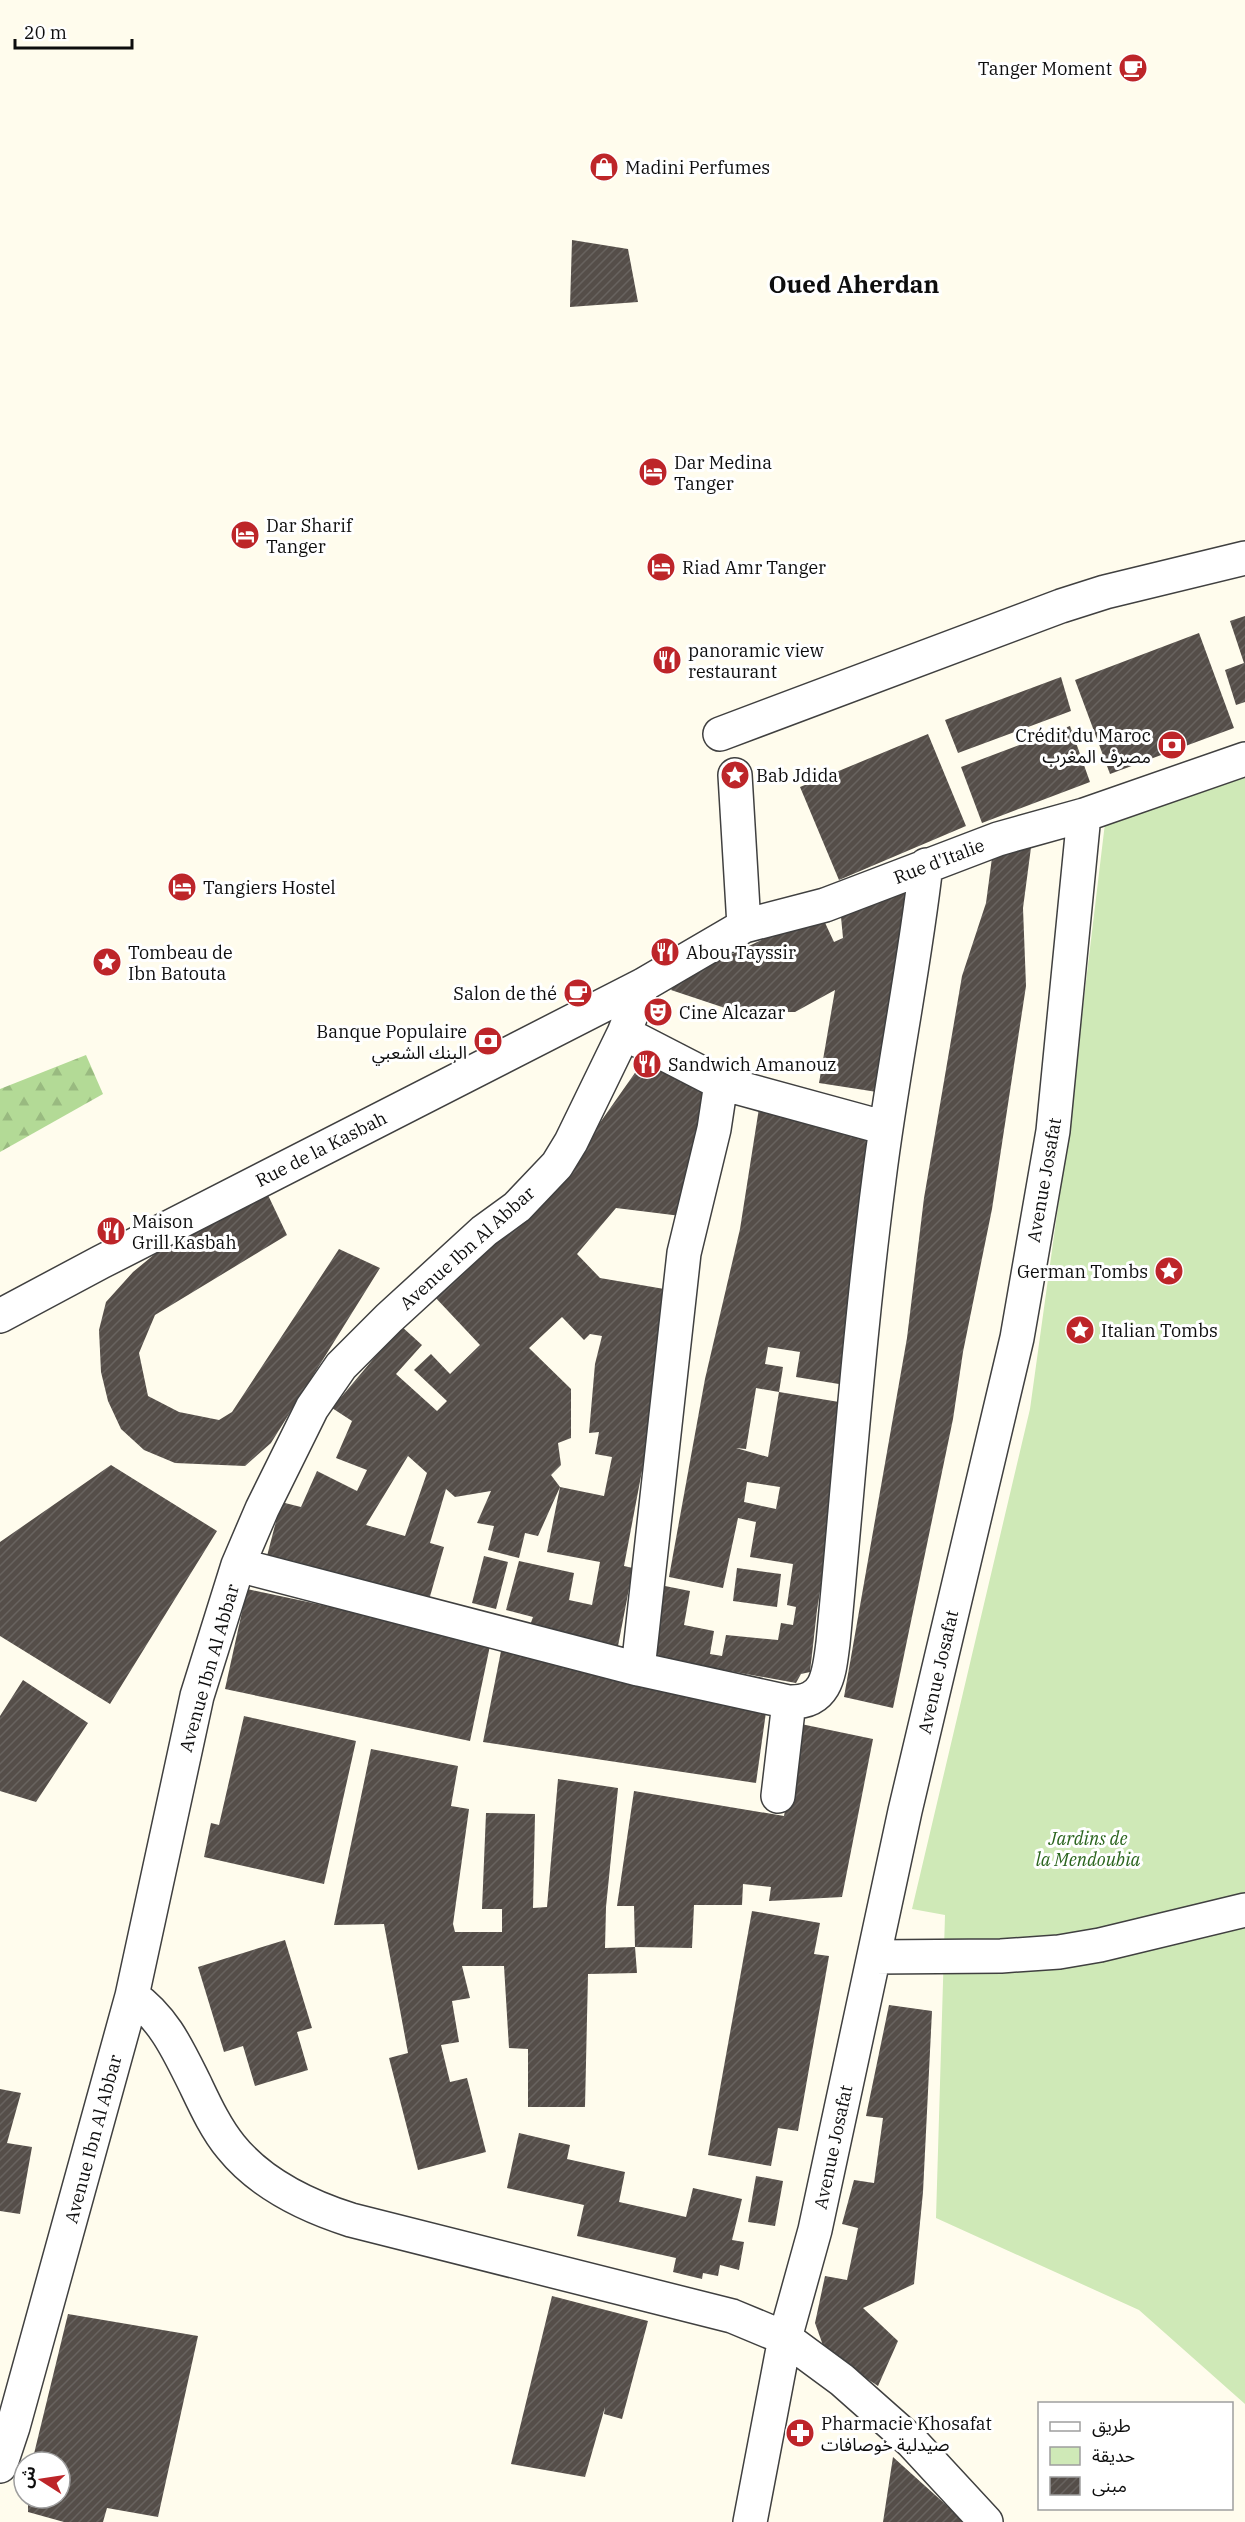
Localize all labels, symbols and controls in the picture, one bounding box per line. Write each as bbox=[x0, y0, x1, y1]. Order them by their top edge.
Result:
scale bar bbox=[15, 12, 132, 50]
text: 20 m bbox=[24, 21, 67, 44]
cafe icon: Tanger Moment bbox=[1117, 52, 1149, 84]
place label: Tanger Moment bbox=[978, 57, 1112, 80]
shop icon: Madini Perfumes bbox=[588, 151, 620, 183]
place label: Madini Perfumes bbox=[625, 156, 770, 179]
district label: Oued Aherdan bbox=[769, 268, 940, 300]
place label: Dar Medina Tanger bbox=[674, 451, 772, 495]
hotel icon: Dar Medina Tanger bbox=[637, 456, 669, 488]
place label: Dar Sharif Tanger bbox=[266, 514, 354, 558]
hotel icon: Dar Sharif Tanger bbox=[229, 519, 261, 551]
hotel icon: Riad Amr Tanger bbox=[645, 551, 677, 583]
place label: Riad Amr Tanger bbox=[682, 556, 826, 579]
place label: panoramic view restaurant bbox=[688, 639, 824, 683]
restaurant icon: panoramic view restaurant bbox=[651, 644, 683, 676]
place label: Crédit du Maroc مصرف المغرب bbox=[1015, 724, 1151, 768]
bank icon: Crédit du Maroc مصرف المغرب bbox=[1156, 729, 1188, 761]
place icon: Bab Jdida bbox=[719, 759, 751, 791]
place label: Bab Jdida bbox=[756, 764, 838, 787]
street label: Rue d'Italie bbox=[890, 833, 988, 889]
hotel icon: Tangiers Hostel bbox=[166, 871, 198, 903]
place label: Tangiers Hostel bbox=[203, 876, 336, 899]
restaurant icon: Abou Tayssir bbox=[649, 936, 681, 968]
place label: Tombeau de Ibn Batouta bbox=[128, 941, 233, 985]
place label: Abou Tayssir bbox=[686, 941, 796, 964]
place icon: Tombeau de Ibn Batouta bbox=[91, 946, 123, 978]
cafe icon: Salon de thé bbox=[562, 977, 594, 1009]
place label: Salon de thé bbox=[453, 982, 557, 1005]
theatre icon: Cine Alcazar bbox=[642, 996, 674, 1028]
place label: Cine Alcazar bbox=[679, 1001, 785, 1024]
place label: Banque Populaire البنك الشعبي bbox=[316, 1020, 467, 1066]
bank icon: Banque Populaire البنك الشعبي bbox=[472, 1025, 504, 1057]
restaurant icon: Sandwich Amanouz bbox=[631, 1048, 663, 1080]
place label: Sandwich Amanouz bbox=[668, 1053, 836, 1076]
street label: Rue de la Kasbah bbox=[252, 1106, 390, 1192]
street label: Avenue Josafat bbox=[1022, 1116, 1066, 1244]
street label: Avenue Ibn Al Abbar bbox=[395, 1181, 539, 1315]
place label: Maison Grill Kasbah bbox=[132, 1210, 237, 1254]
restaurant icon: Maison Grill Kasbah bbox=[95, 1215, 127, 1247]
place icon: German Tombs bbox=[1153, 1255, 1185, 1287]
place label: German Tombs bbox=[1017, 1260, 1148, 1283]
place icon: Italian Tombs bbox=[1064, 1314, 1096, 1346]
place label: Italian Tombs bbox=[1101, 1319, 1218, 1342]
street label: Avenue Ibn Al Abbar bbox=[174, 1581, 244, 1755]
street label: Avenue Josafat bbox=[913, 1608, 963, 1736]
park label: Jardins de la Mendoubia bbox=[1036, 1827, 1141, 1871]
street label: Avenue Ibn Al Abbar bbox=[59, 2052, 127, 2226]
street label: Avenue Josafat bbox=[809, 2083, 857, 2211]
legend bbox=[1038, 2402, 1233, 2510]
place label: Pharmacie Khosafat صيدلية خوصافات bbox=[821, 2412, 992, 2456]
text: طريق bbox=[1092, 2414, 1131, 2437]
pharmacy icon: Pharmacie Khosafat صيدلية خوصافات bbox=[784, 2417, 816, 2449]
text: حديقة bbox=[1092, 2444, 1135, 2467]
north arrow bbox=[12, 2450, 72, 2510]
text: ش bbox=[15, 2464, 39, 2490]
text: مبنى bbox=[1092, 2474, 1127, 2497]

